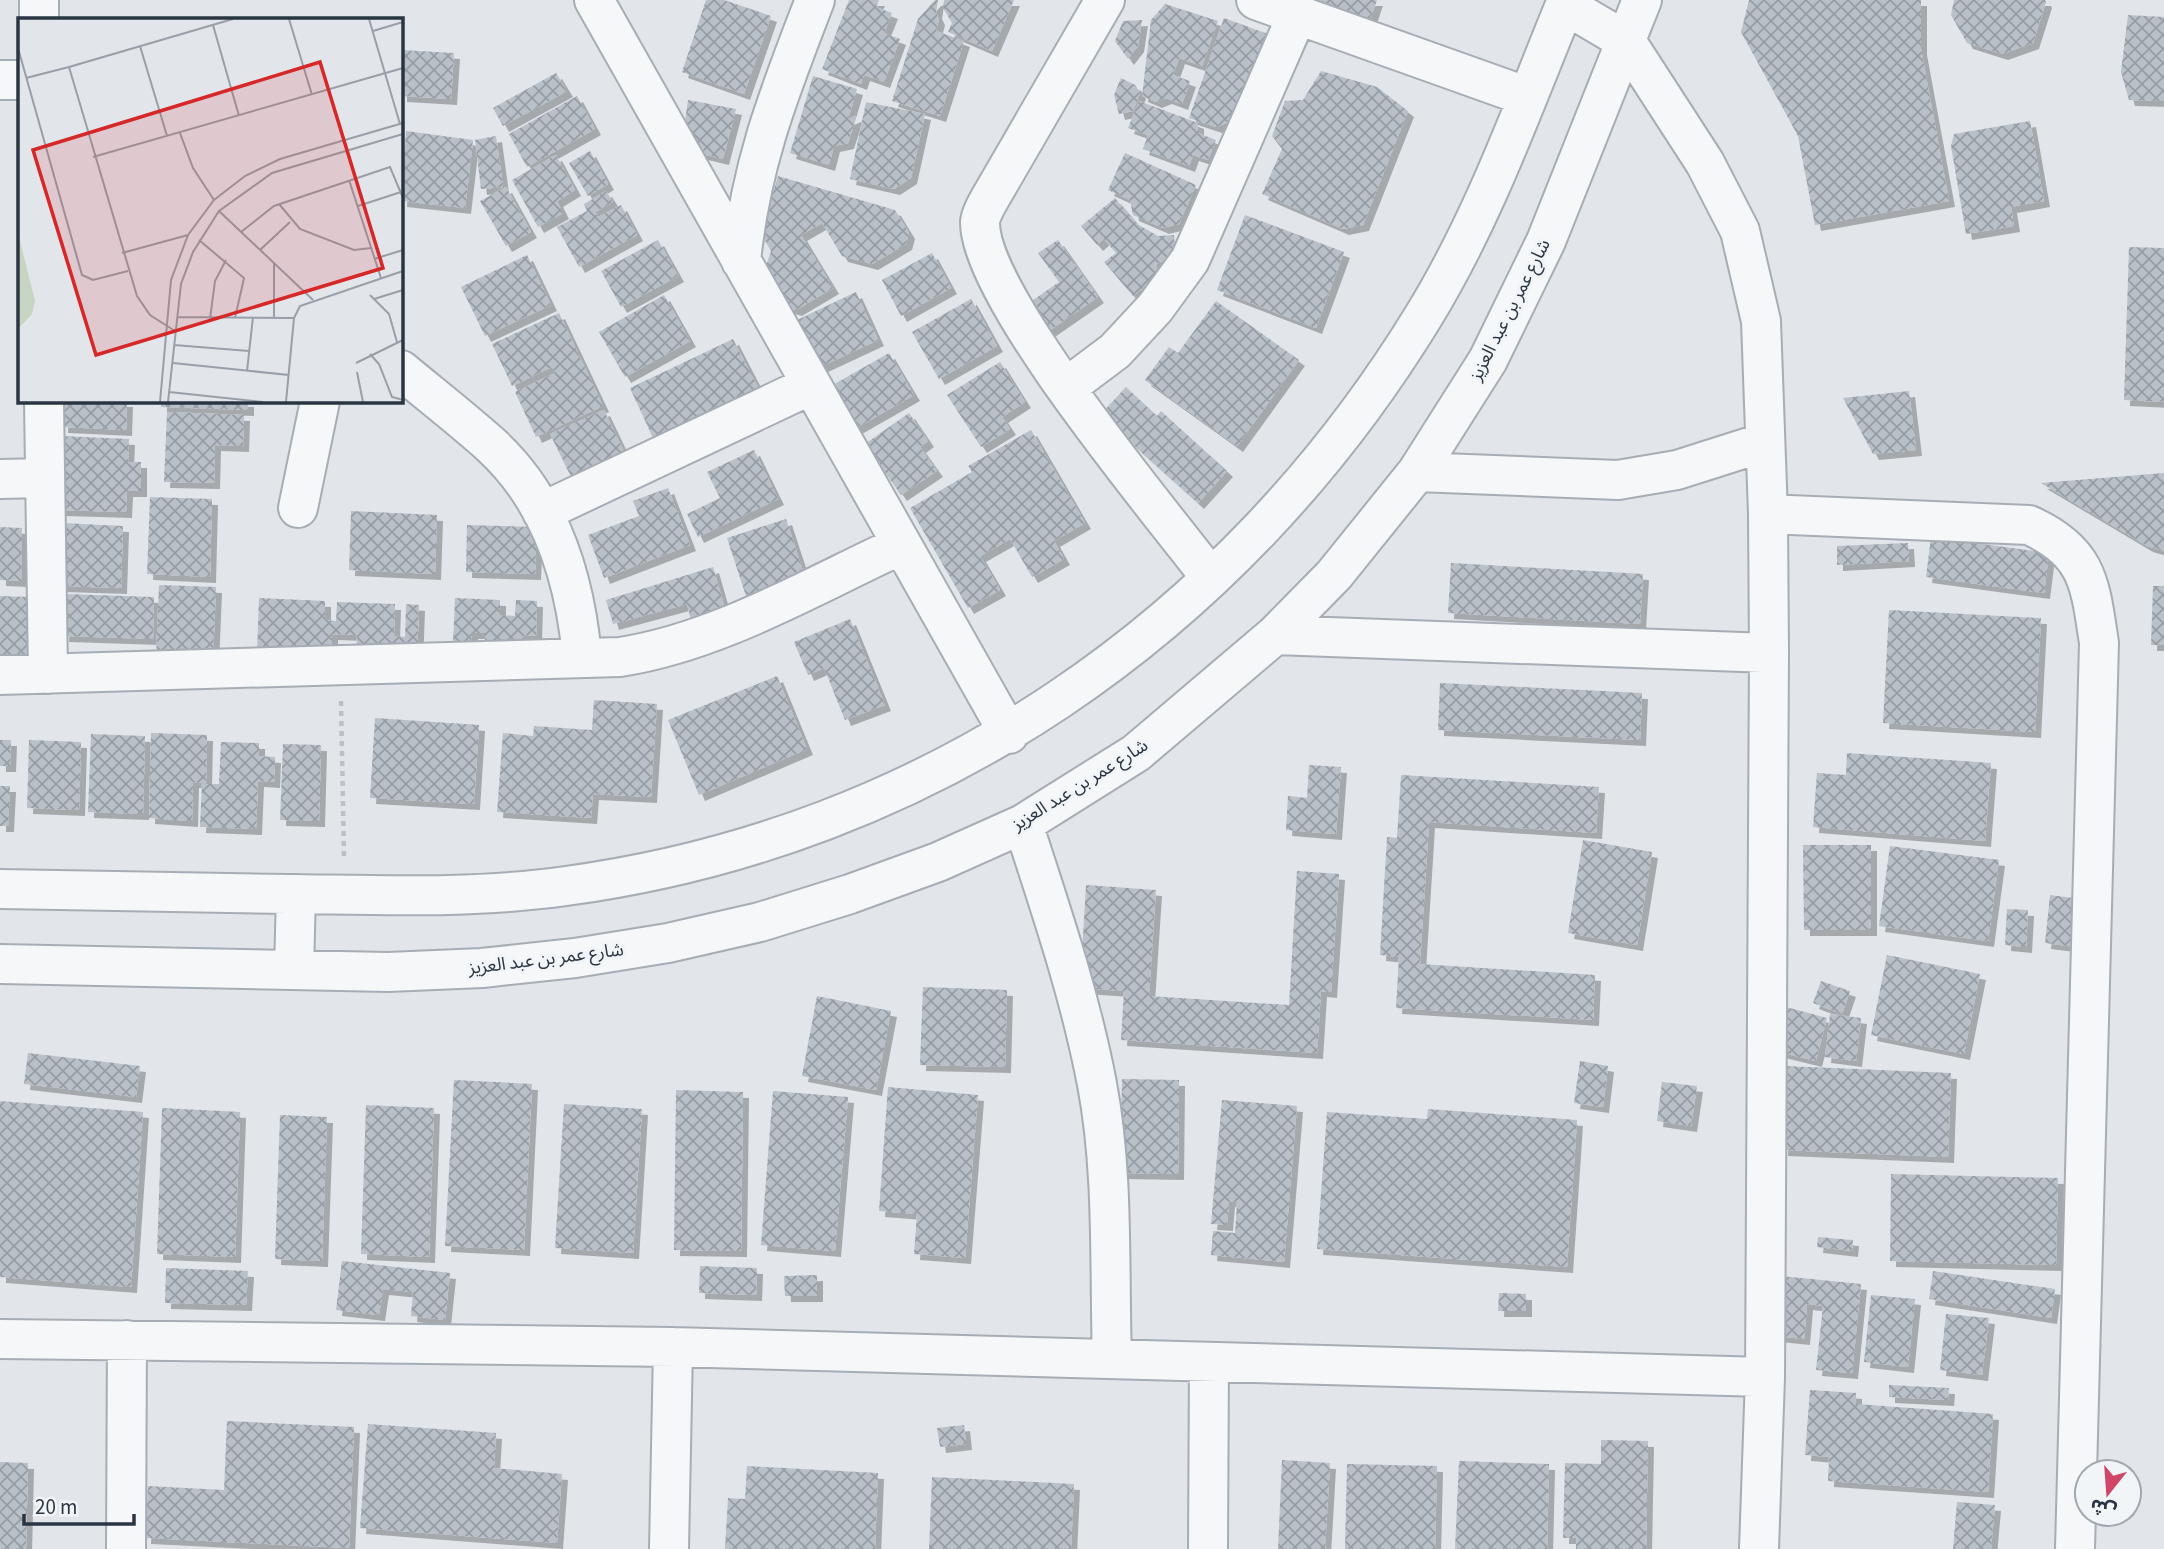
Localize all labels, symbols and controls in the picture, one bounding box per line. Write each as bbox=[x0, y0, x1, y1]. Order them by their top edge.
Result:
inset map bbox=[18, 18, 402, 402]
street label: شارع عمر بن عبد العزيز bbox=[1463, 235, 1558, 387]
street label: شارع عمر بن عبد العزيز bbox=[1006, 733, 1153, 838]
street label: شارع عمر بن عبد العزيز bbox=[466, 937, 625, 982]
north arrow bbox=[2073, 1458, 2143, 1528]
scale bar bbox=[24, 1482, 135, 1526]
text: ش bbox=[2087, 1491, 2120, 1525]
text: 20 m bbox=[35, 1492, 77, 1522]

